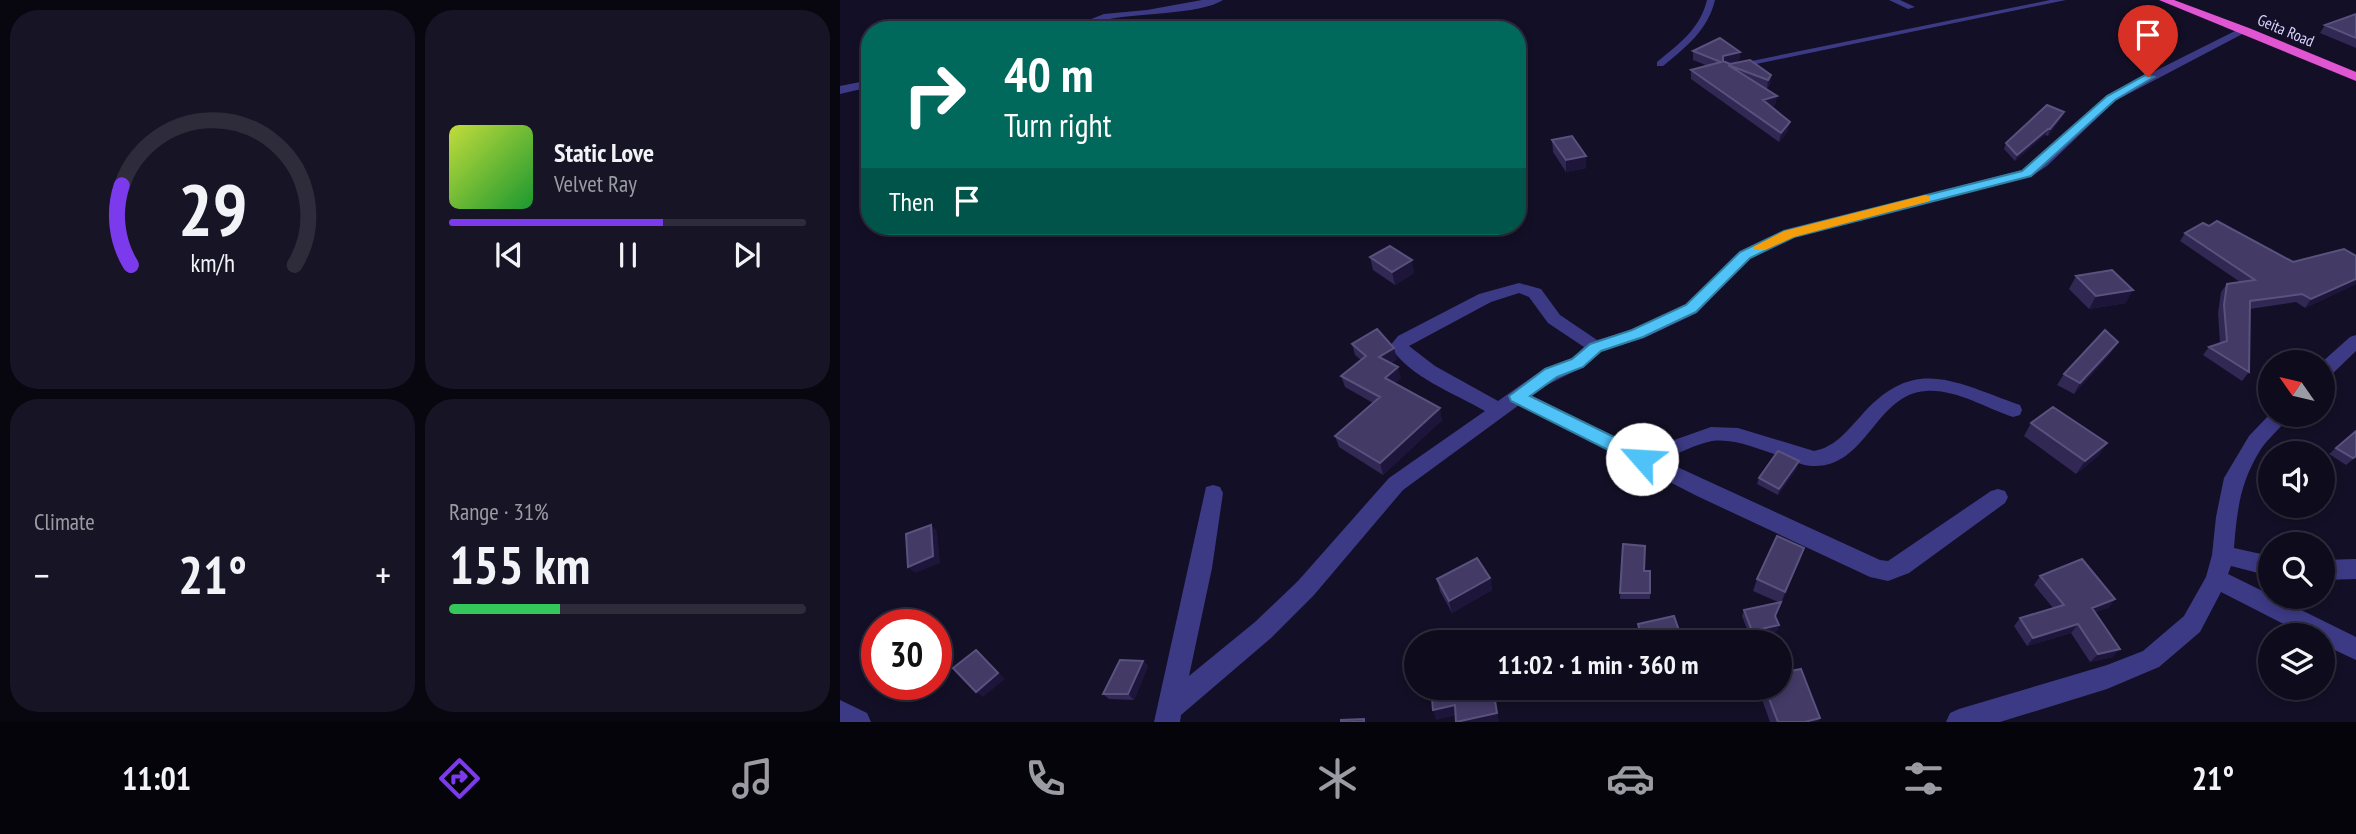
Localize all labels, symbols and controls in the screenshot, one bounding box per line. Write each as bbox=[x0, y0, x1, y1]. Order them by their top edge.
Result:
pin bbox=[2118, 5, 2178, 77]
street label: Geita Road bbox=[2255, 9, 2317, 51]
icon: arrive bbox=[2129, 16, 2167, 54]
text: 40 m bbox=[1004, 42, 1093, 106]
icon: right bbox=[889, 49, 980, 140]
text: Turn right bbox=[1004, 104, 1112, 146]
text: Static Love bbox=[554, 136, 654, 169]
text: 29 bbox=[178, 162, 247, 256]
text: Velvet Ray bbox=[554, 169, 637, 198]
icon: arrive bbox=[948, 182, 986, 220]
text: Then bbox=[889, 185, 934, 218]
icon: previous bbox=[490, 236, 528, 274]
icon: pause bbox=[609, 236, 647, 274]
icon: next bbox=[728, 236, 766, 274]
text: km/h bbox=[190, 247, 235, 279]
north arrow bbox=[2258, 350, 2334, 427]
map controls bbox=[2258, 350, 2335, 700]
position arrow bbox=[1605, 422, 1679, 496]
button: sound bbox=[2258, 441, 2335, 518]
text: Range · 31% bbox=[449, 497, 549, 526]
text: Climate bbox=[34, 507, 95, 536]
text: 155 km bbox=[449, 531, 590, 598]
button: search bbox=[2258, 532, 2335, 609]
text: 21° bbox=[178, 541, 247, 608]
text: − bbox=[34, 550, 50, 599]
text: + bbox=[375, 550, 391, 599]
speed limit sign: 30 bbox=[861, 609, 952, 700]
button: layers bbox=[2258, 623, 2335, 700]
text: 11:02 · 1 min · 360 m bbox=[1498, 648, 1698, 681]
icon: directions bbox=[435, 754, 484, 803]
icon: music bbox=[728, 754, 777, 803]
icon: phone bbox=[1021, 754, 1070, 803]
icon: climate bbox=[1313, 754, 1362, 803]
icon: car bbox=[1606, 754, 1655, 803]
icon: filters bbox=[1899, 754, 1948, 803]
text: 11:01 bbox=[122, 757, 191, 799]
text: 21° bbox=[2192, 757, 2234, 799]

